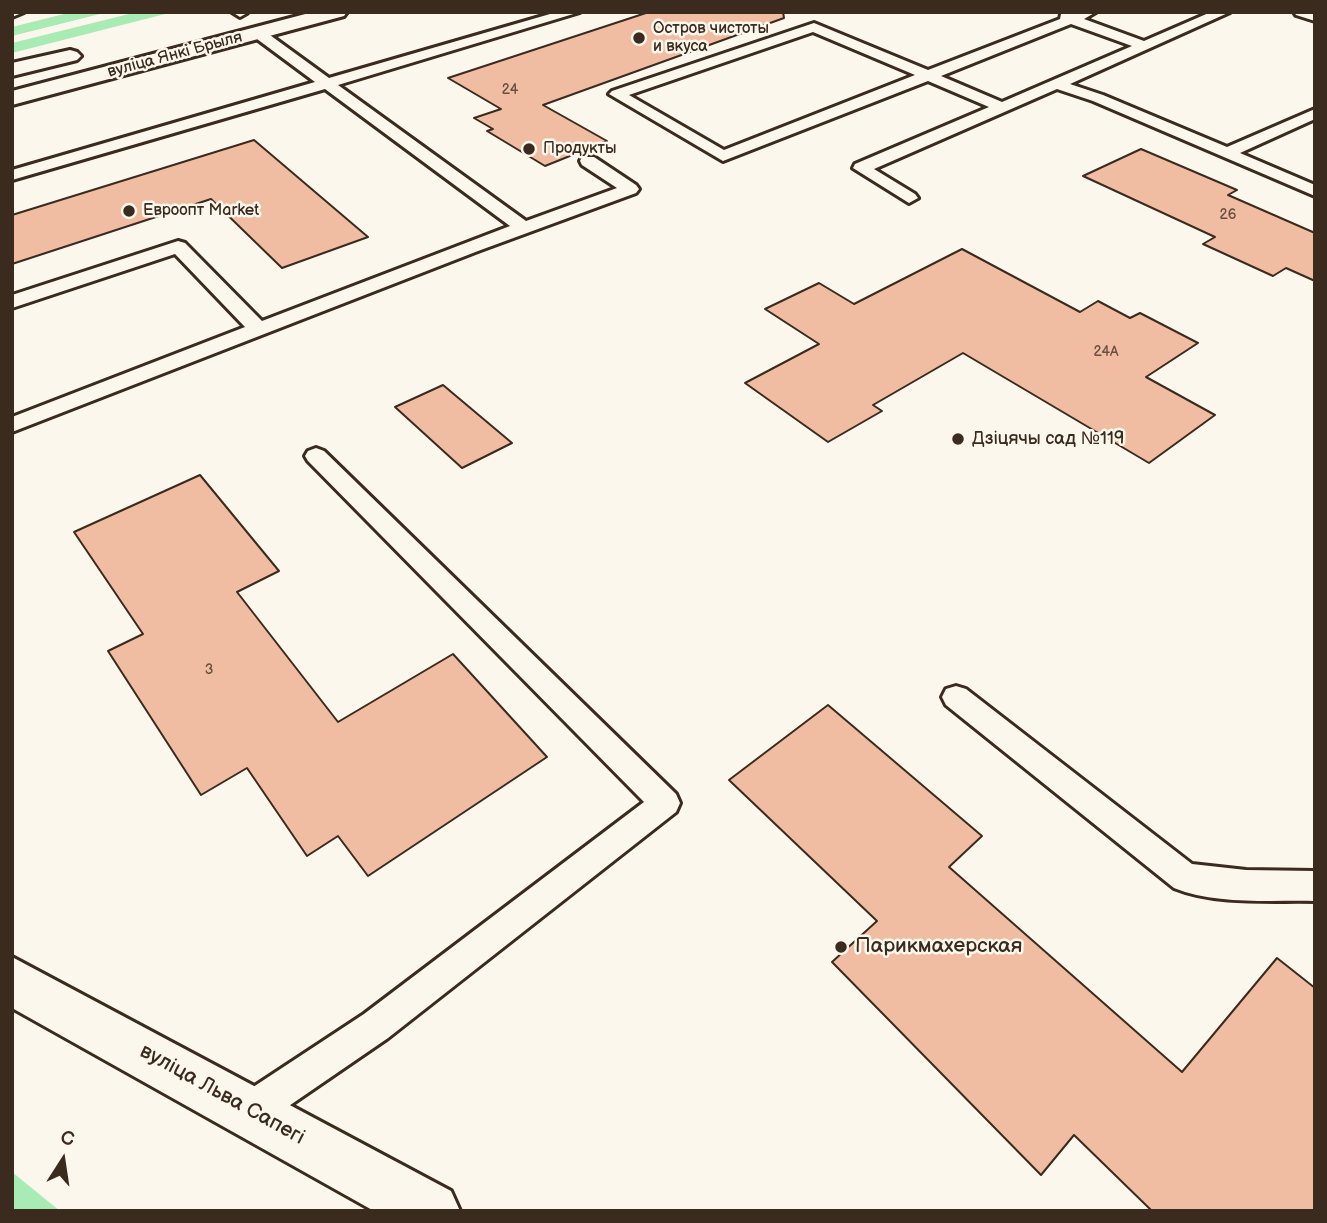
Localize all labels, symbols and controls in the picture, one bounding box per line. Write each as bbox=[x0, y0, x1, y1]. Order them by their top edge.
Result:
place label: Остров чистоты и вкуса bbox=[653, 19, 769, 57]
street label: вуліца Янкі Брыля bbox=[106, 28, 244, 82]
marker: Остров чистоты и вкуса bbox=[631, 30, 647, 46]
house number: 24 bbox=[502, 82, 518, 98]
place label: Продукты bbox=[543, 139, 616, 159]
marker: Продукты bbox=[521, 141, 537, 157]
place label: Евроопт Market bbox=[143, 201, 259, 221]
marker: Евроопт Market bbox=[121, 203, 137, 219]
house number: 26 bbox=[1220, 207, 1236, 223]
house number: 24А bbox=[1093, 344, 1119, 360]
place label: Дзіцячы сад №119 bbox=[972, 428, 1124, 450]
marker: Дзіцячы сад №119 bbox=[950, 431, 966, 447]
house number: 3 bbox=[205, 662, 213, 678]
place label: Парикмахерская bbox=[855, 934, 1022, 960]
marker: Парикмахерская bbox=[833, 939, 849, 955]
street label: вуліца Льва Сапегі bbox=[135, 1039, 309, 1151]
north arrow bbox=[28, 1125, 98, 1195]
text: С bbox=[59, 1126, 76, 1152]

